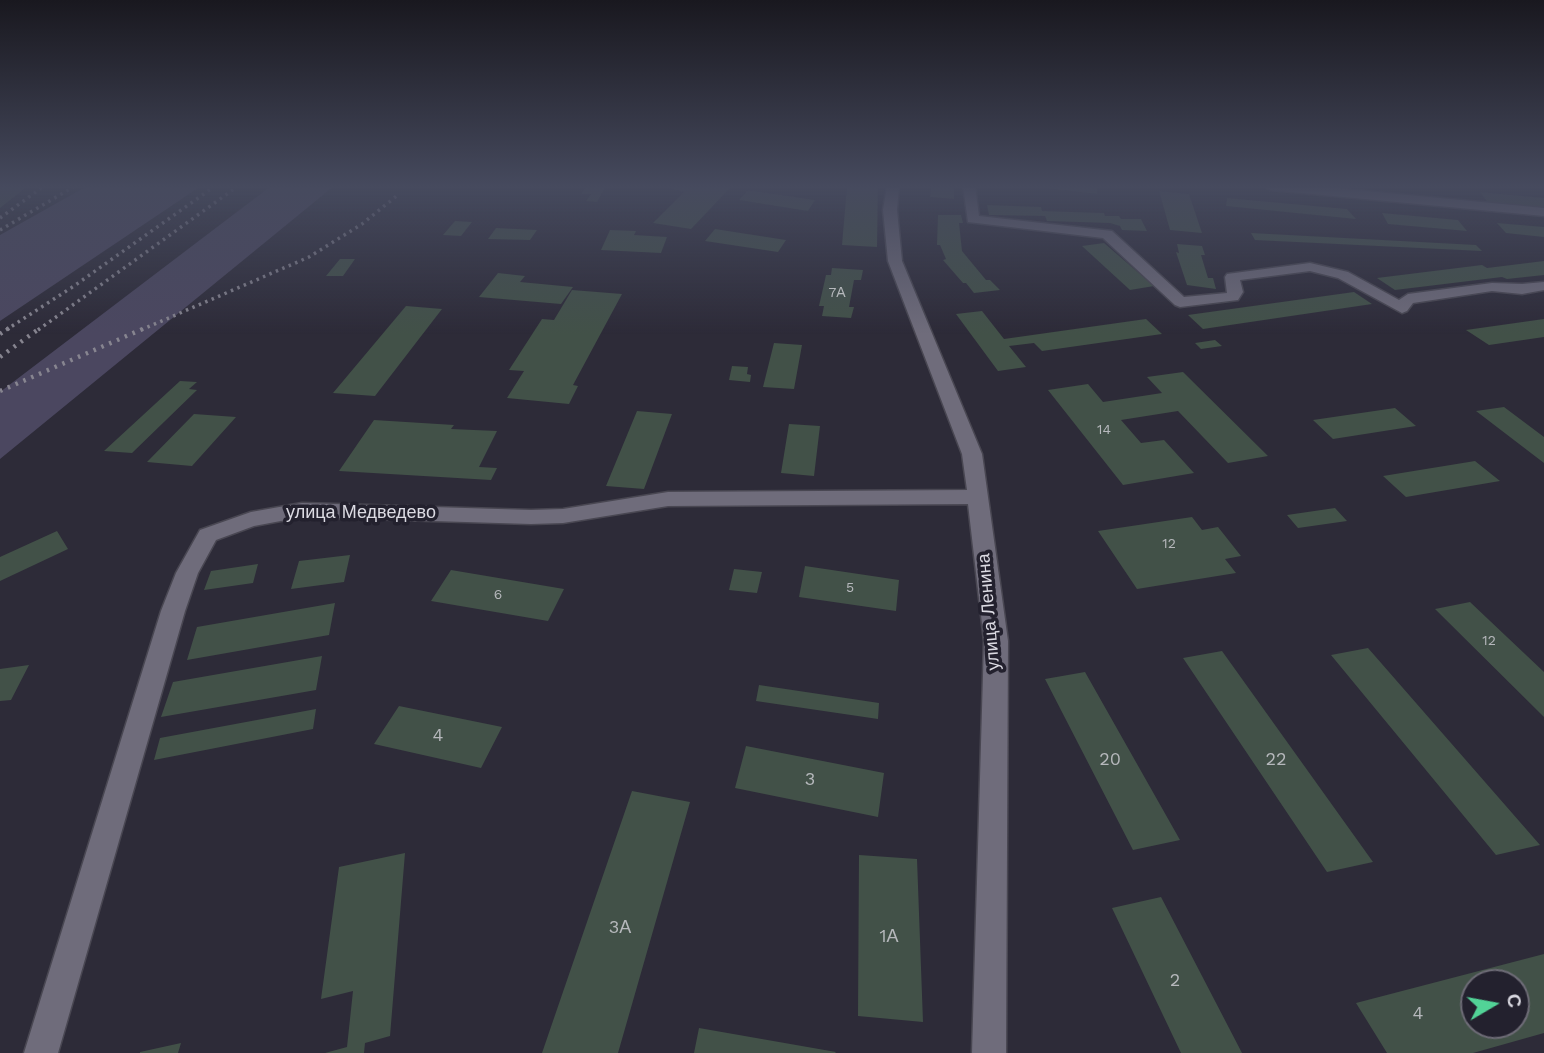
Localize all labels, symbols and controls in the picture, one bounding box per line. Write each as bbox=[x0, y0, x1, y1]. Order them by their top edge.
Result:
house number: 7А bbox=[828, 285, 846, 301]
house number: 14 bbox=[1097, 422, 1111, 438]
street label: улица Медведево bbox=[286, 502, 436, 524]
house number: 12 bbox=[1162, 536, 1176, 552]
street label: улица Ленина bbox=[973, 553, 1005, 671]
house number: 5 bbox=[846, 580, 854, 596]
house number: 6 bbox=[494, 587, 502, 603]
house number: 12 bbox=[1482, 633, 1496, 649]
house number: 4 bbox=[433, 725, 443, 747]
house number: 20 bbox=[1099, 749, 1121, 771]
house number: 22 bbox=[1266, 749, 1286, 771]
house number: 3 bbox=[805, 769, 815, 791]
house number: 3А bbox=[609, 917, 631, 939]
house number: 1А bbox=[879, 926, 899, 948]
north arrow bbox=[1460, 969, 1530, 1039]
house number: 2 bbox=[1170, 970, 1180, 992]
text: С bbox=[1502, 992, 1527, 1009]
house number: 4 bbox=[1413, 1003, 1423, 1025]

